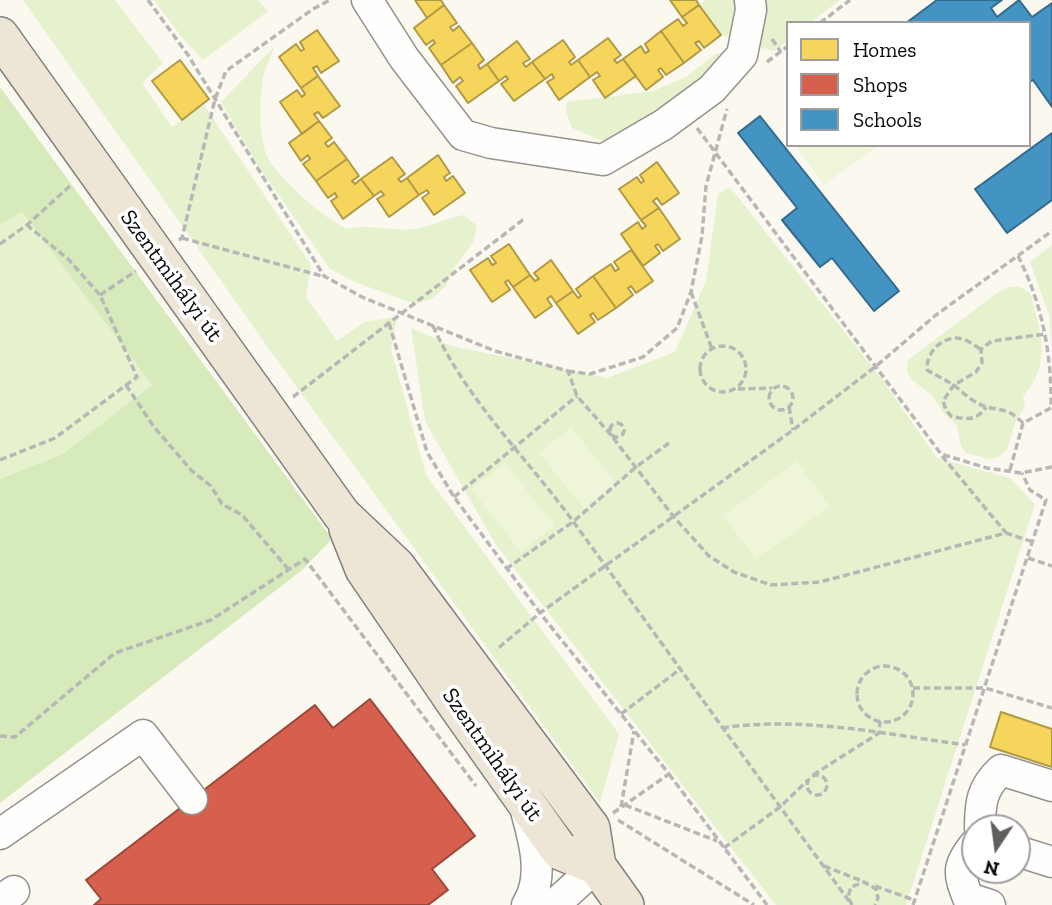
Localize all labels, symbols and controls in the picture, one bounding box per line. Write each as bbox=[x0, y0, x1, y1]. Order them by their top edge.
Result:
legend bbox=[786, 21, 1031, 147]
text: Homes bbox=[853, 37, 916, 62]
text: Shops bbox=[853, 72, 907, 97]
text: Schools bbox=[853, 107, 922, 132]
street label: Szentmihályi út bbox=[114, 205, 228, 347]
street label: Szentmihályi út bbox=[436, 683, 548, 827]
north arrow bbox=[961, 814, 1031, 884]
text: N bbox=[982, 855, 1001, 881]

